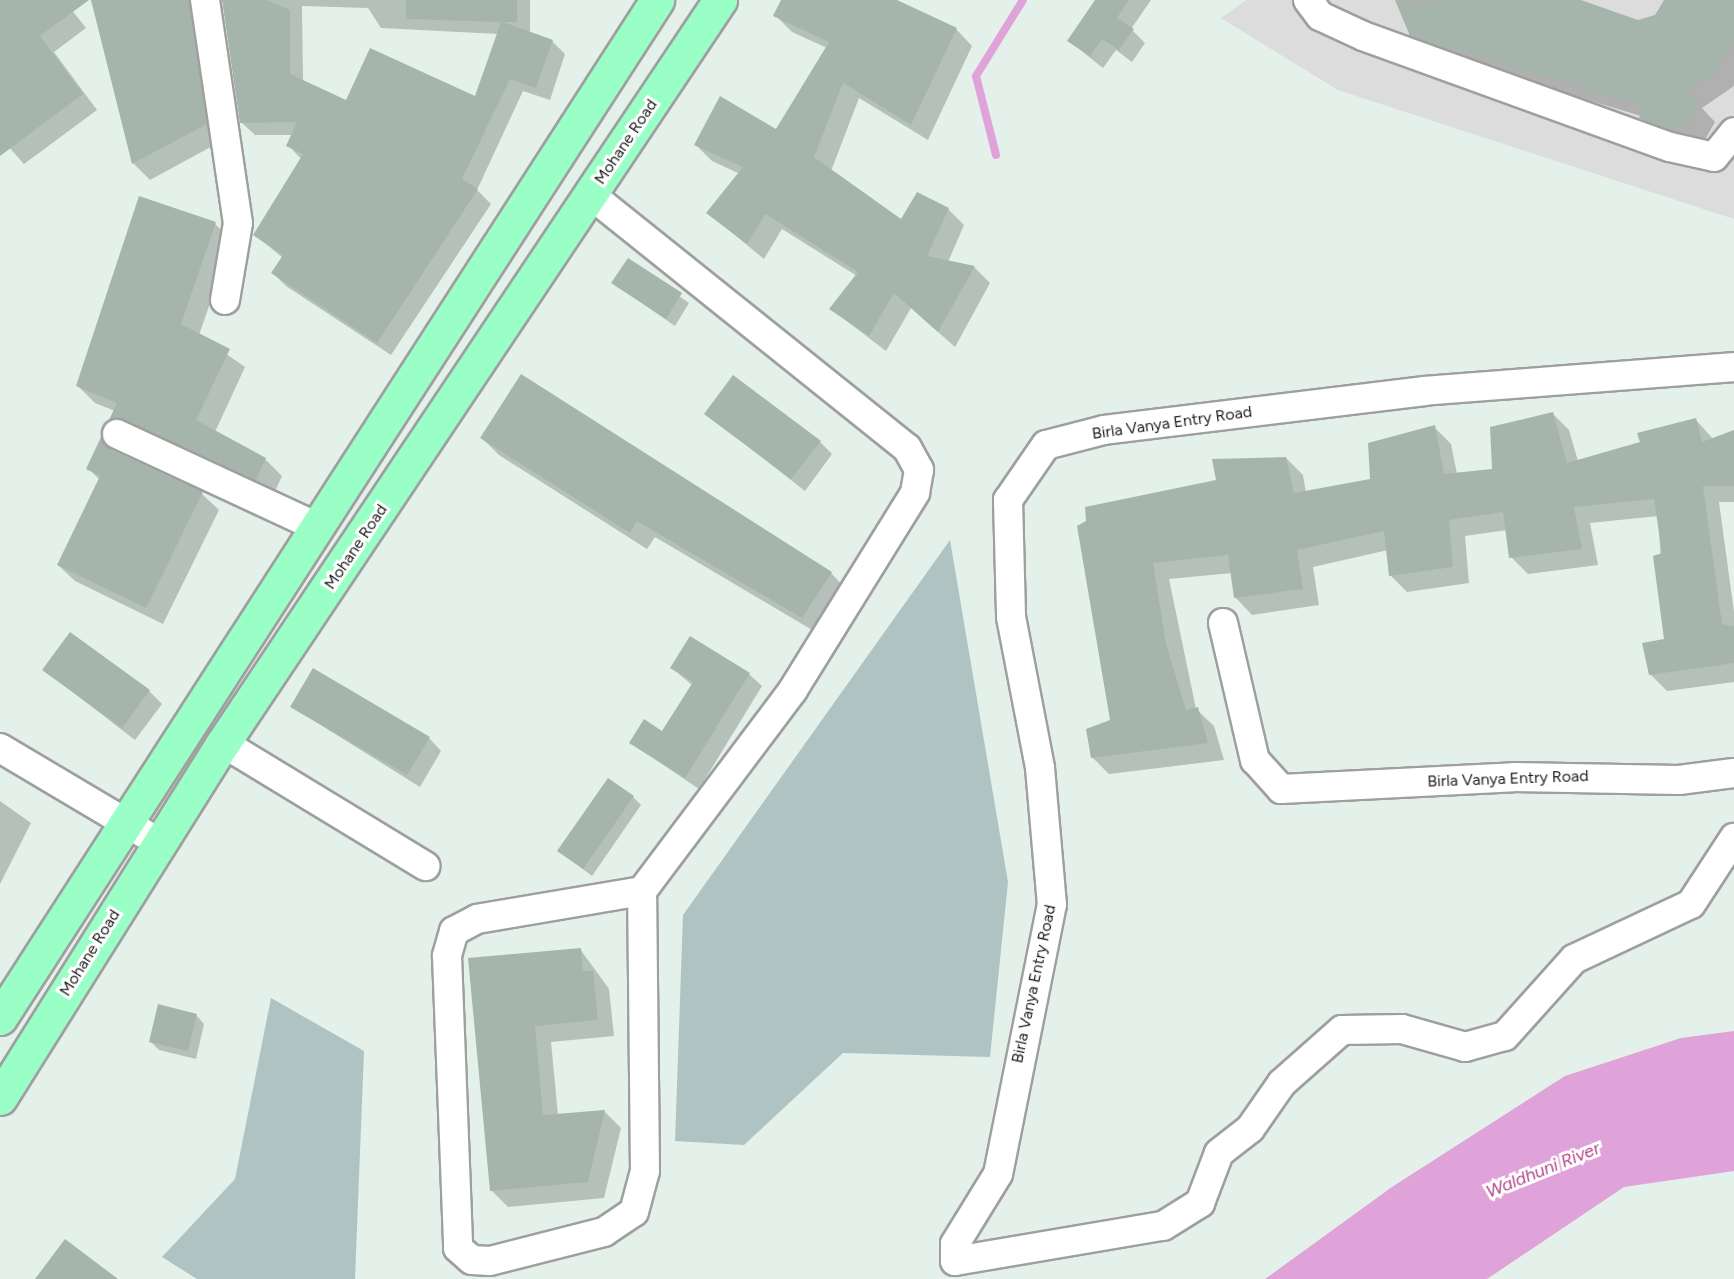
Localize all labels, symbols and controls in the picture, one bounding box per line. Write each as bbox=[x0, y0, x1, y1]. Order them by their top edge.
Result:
street label: Mohane Road bbox=[591, 96, 661, 188]
street label: Birla Vanya Entry Road bbox=[1091, 402, 1253, 444]
street label: Mohane Road bbox=[321, 501, 391, 593]
street label: Birla Vanya Entry Road bbox=[1427, 767, 1589, 791]
street label: Birla Vanya Entry Road bbox=[1008, 903, 1060, 1065]
street label: Mohane Road bbox=[56, 906, 124, 1000]
water label: Waldhuni River bbox=[1483, 1137, 1603, 1203]

